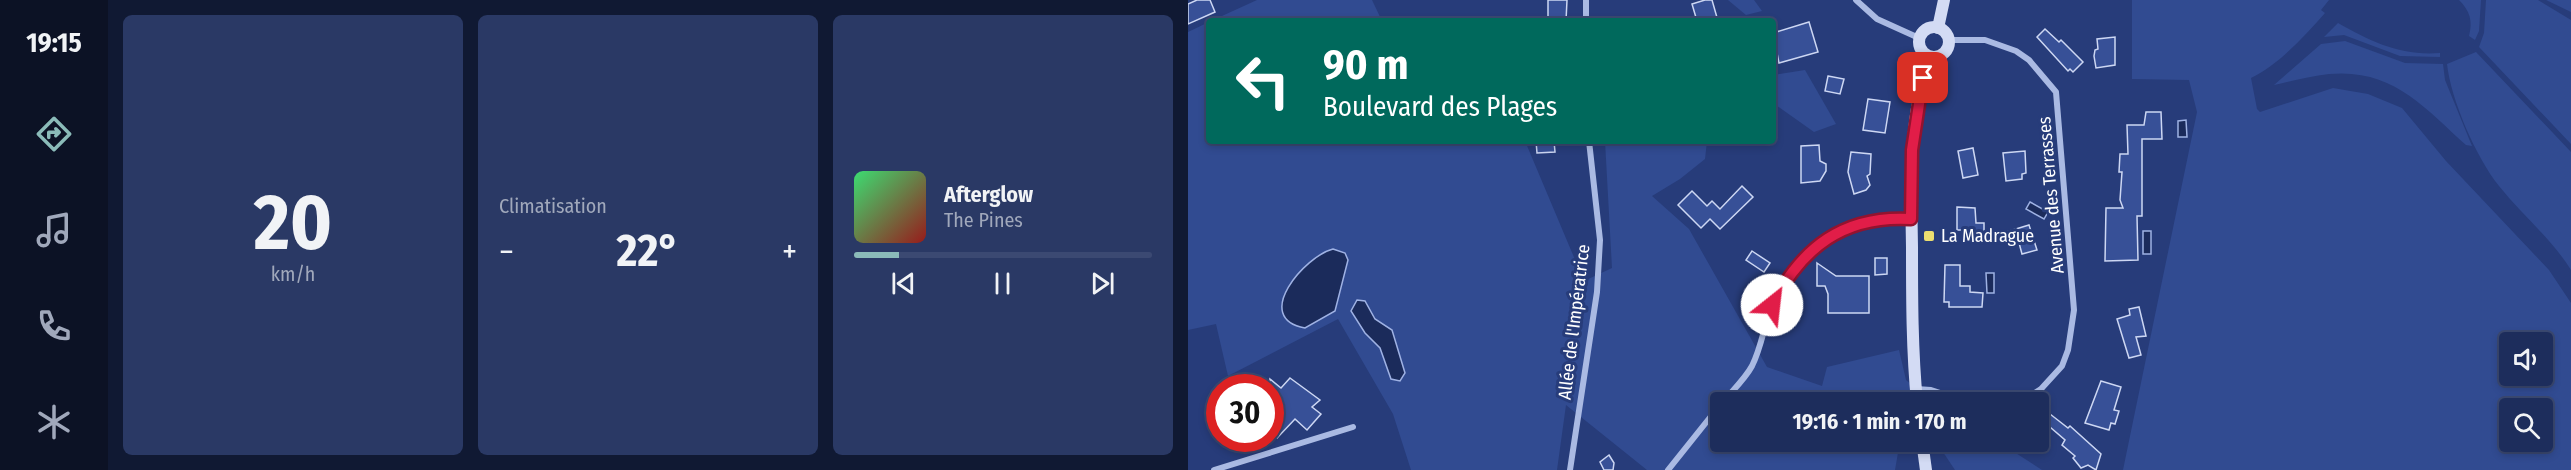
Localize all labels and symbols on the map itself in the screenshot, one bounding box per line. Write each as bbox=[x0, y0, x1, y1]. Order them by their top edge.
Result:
pin bbox=[1897, 52, 1948, 103]
street label: Avenue des Terrasses bbox=[2033, 115, 2069, 274]
place label: La Madrague bbox=[1941, 225, 2034, 247]
marker: La Madrague bbox=[1922, 229, 1936, 243]
street label: Allée de l'Impératrice bbox=[1554, 243, 1594, 401]
position arrow bbox=[1740, 273, 1804, 337]
speed limit sign: 30 bbox=[1206, 374, 1284, 452]

